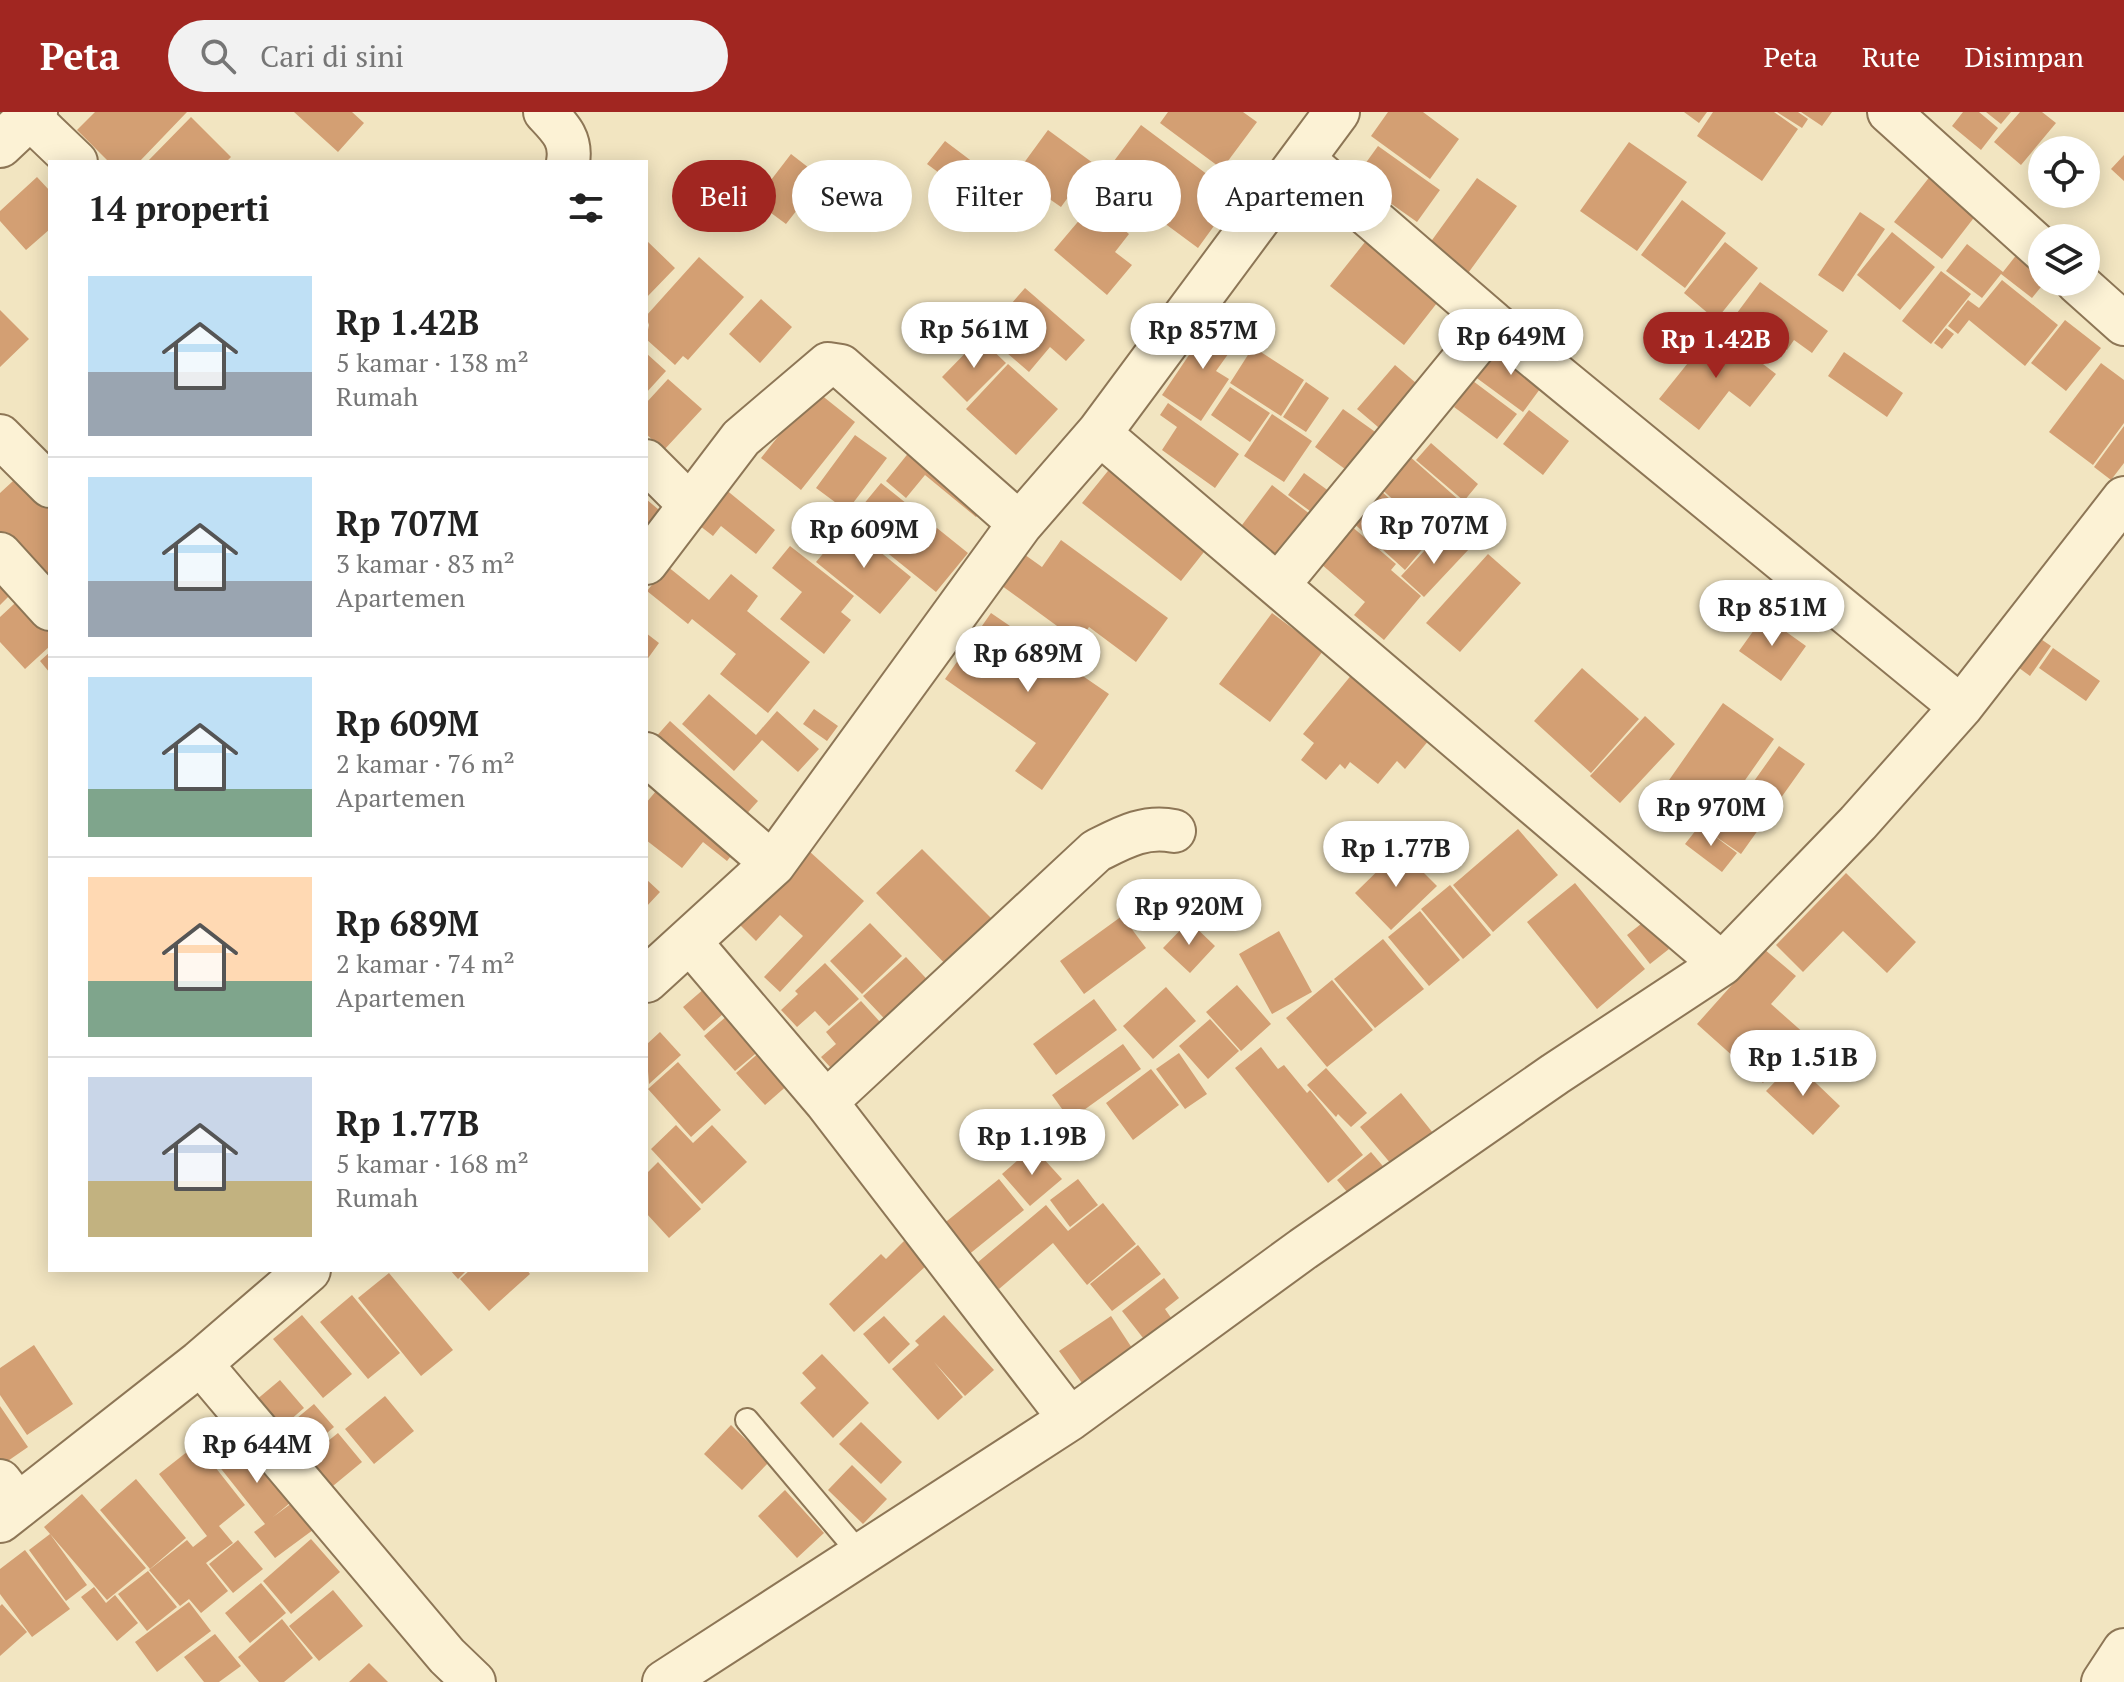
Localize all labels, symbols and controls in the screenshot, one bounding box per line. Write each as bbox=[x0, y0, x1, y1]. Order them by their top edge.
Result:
search box bbox=[168, 20, 728, 92]
text: Peta bbox=[40, 31, 120, 81]
icon: search bbox=[196, 34, 240, 78]
text: Cari di sini bbox=[260, 36, 404, 76]
text: Peta bbox=[1764, 38, 1818, 75]
text: Rute bbox=[1862, 38, 1920, 75]
text: Disimpan bbox=[1964, 38, 2084, 75]
map controls bbox=[2028, 136, 2100, 296]
button: locate bbox=[2028, 136, 2100, 208]
chip: Beli bbox=[672, 160, 776, 232]
chip: Sewa bbox=[792, 160, 912, 232]
chip: Filter bbox=[928, 160, 1051, 232]
chip: Baru bbox=[1067, 160, 1181, 232]
chip: Apartemen bbox=[1197, 160, 1392, 232]
text: 14 properti bbox=[88, 186, 270, 231]
icon: filters bbox=[564, 186, 608, 230]
button: layers bbox=[2028, 224, 2100, 296]
text: Rp 1.42B bbox=[336, 300, 479, 345]
pin: Rp 561M bbox=[900, 302, 1048, 370]
pin: Rp 857M bbox=[1129, 303, 1277, 371]
icon: home bbox=[152, 308, 248, 404]
pin: Rp 649M bbox=[1437, 309, 1585, 377]
text: Rp 561M bbox=[919, 311, 1029, 345]
text: Rp 857M bbox=[1148, 312, 1258, 346]
pin: Rp 1.42B bbox=[1633, 312, 1799, 380]
text: Rp 649M bbox=[1456, 318, 1566, 352]
text: Rp 1.42B bbox=[1661, 321, 1771, 355]
text: 5 kamar · 138 m² bbox=[336, 345, 529, 379]
text: Rumah bbox=[336, 379, 418, 413]
pin: Rp 707M bbox=[1360, 498, 1508, 566]
text: Rp 707M bbox=[336, 501, 479, 546]
pin: Rp 609M bbox=[790, 502, 938, 570]
text: Rp 707M bbox=[1379, 507, 1489, 541]
icon: home bbox=[152, 509, 248, 605]
text: Rp 609M bbox=[809, 511, 919, 545]
text: 3 kamar · 83 m² bbox=[336, 546, 515, 580]
text: Apartemen bbox=[336, 580, 465, 614]
pin: Rp 851M bbox=[1698, 580, 1846, 648]
text: Rp 851M bbox=[1717, 589, 1827, 623]
pin: Rp 689M bbox=[954, 626, 1102, 694]
text: Rp 689M bbox=[973, 635, 1083, 669]
text: Rp 609M bbox=[336, 701, 479, 746]
icon: home bbox=[152, 709, 248, 805]
text: 2 kamar · 76 m² bbox=[336, 746, 515, 780]
text: Apartemen bbox=[336, 780, 465, 814]
pin: Rp 970M bbox=[1637, 780, 1785, 848]
text: Rp 970M bbox=[1656, 789, 1766, 823]
pin: Rp 1.77B bbox=[1313, 821, 1479, 889]
text: Rp 1.77B bbox=[1341, 830, 1451, 864]
pin: Rp 920M bbox=[1115, 879, 1263, 947]
text: Rp 920M bbox=[1134, 888, 1244, 922]
text: Rp 689M bbox=[336, 901, 479, 946]
icon: home bbox=[152, 909, 248, 1005]
text: 2 kamar · 74 m² bbox=[336, 946, 515, 980]
text: Apartemen bbox=[336, 980, 465, 1014]
pin: Rp 1.51B bbox=[1720, 1030, 1886, 1098]
text: Rp 1.51B bbox=[1748, 1039, 1858, 1073]
text: Rp 1.77B bbox=[336, 1101, 479, 1146]
icon: home bbox=[152, 1109, 248, 1205]
pin: Rp 1.19B bbox=[949, 1109, 1115, 1177]
text: Rp 1.19B bbox=[977, 1118, 1087, 1152]
text: 5 kamar · 168 m² bbox=[336, 1146, 529, 1180]
text: Rumah bbox=[336, 1180, 418, 1214]
pin: Rp 644M bbox=[183, 1417, 331, 1485]
text: Rp 644M bbox=[202, 1426, 312, 1460]

